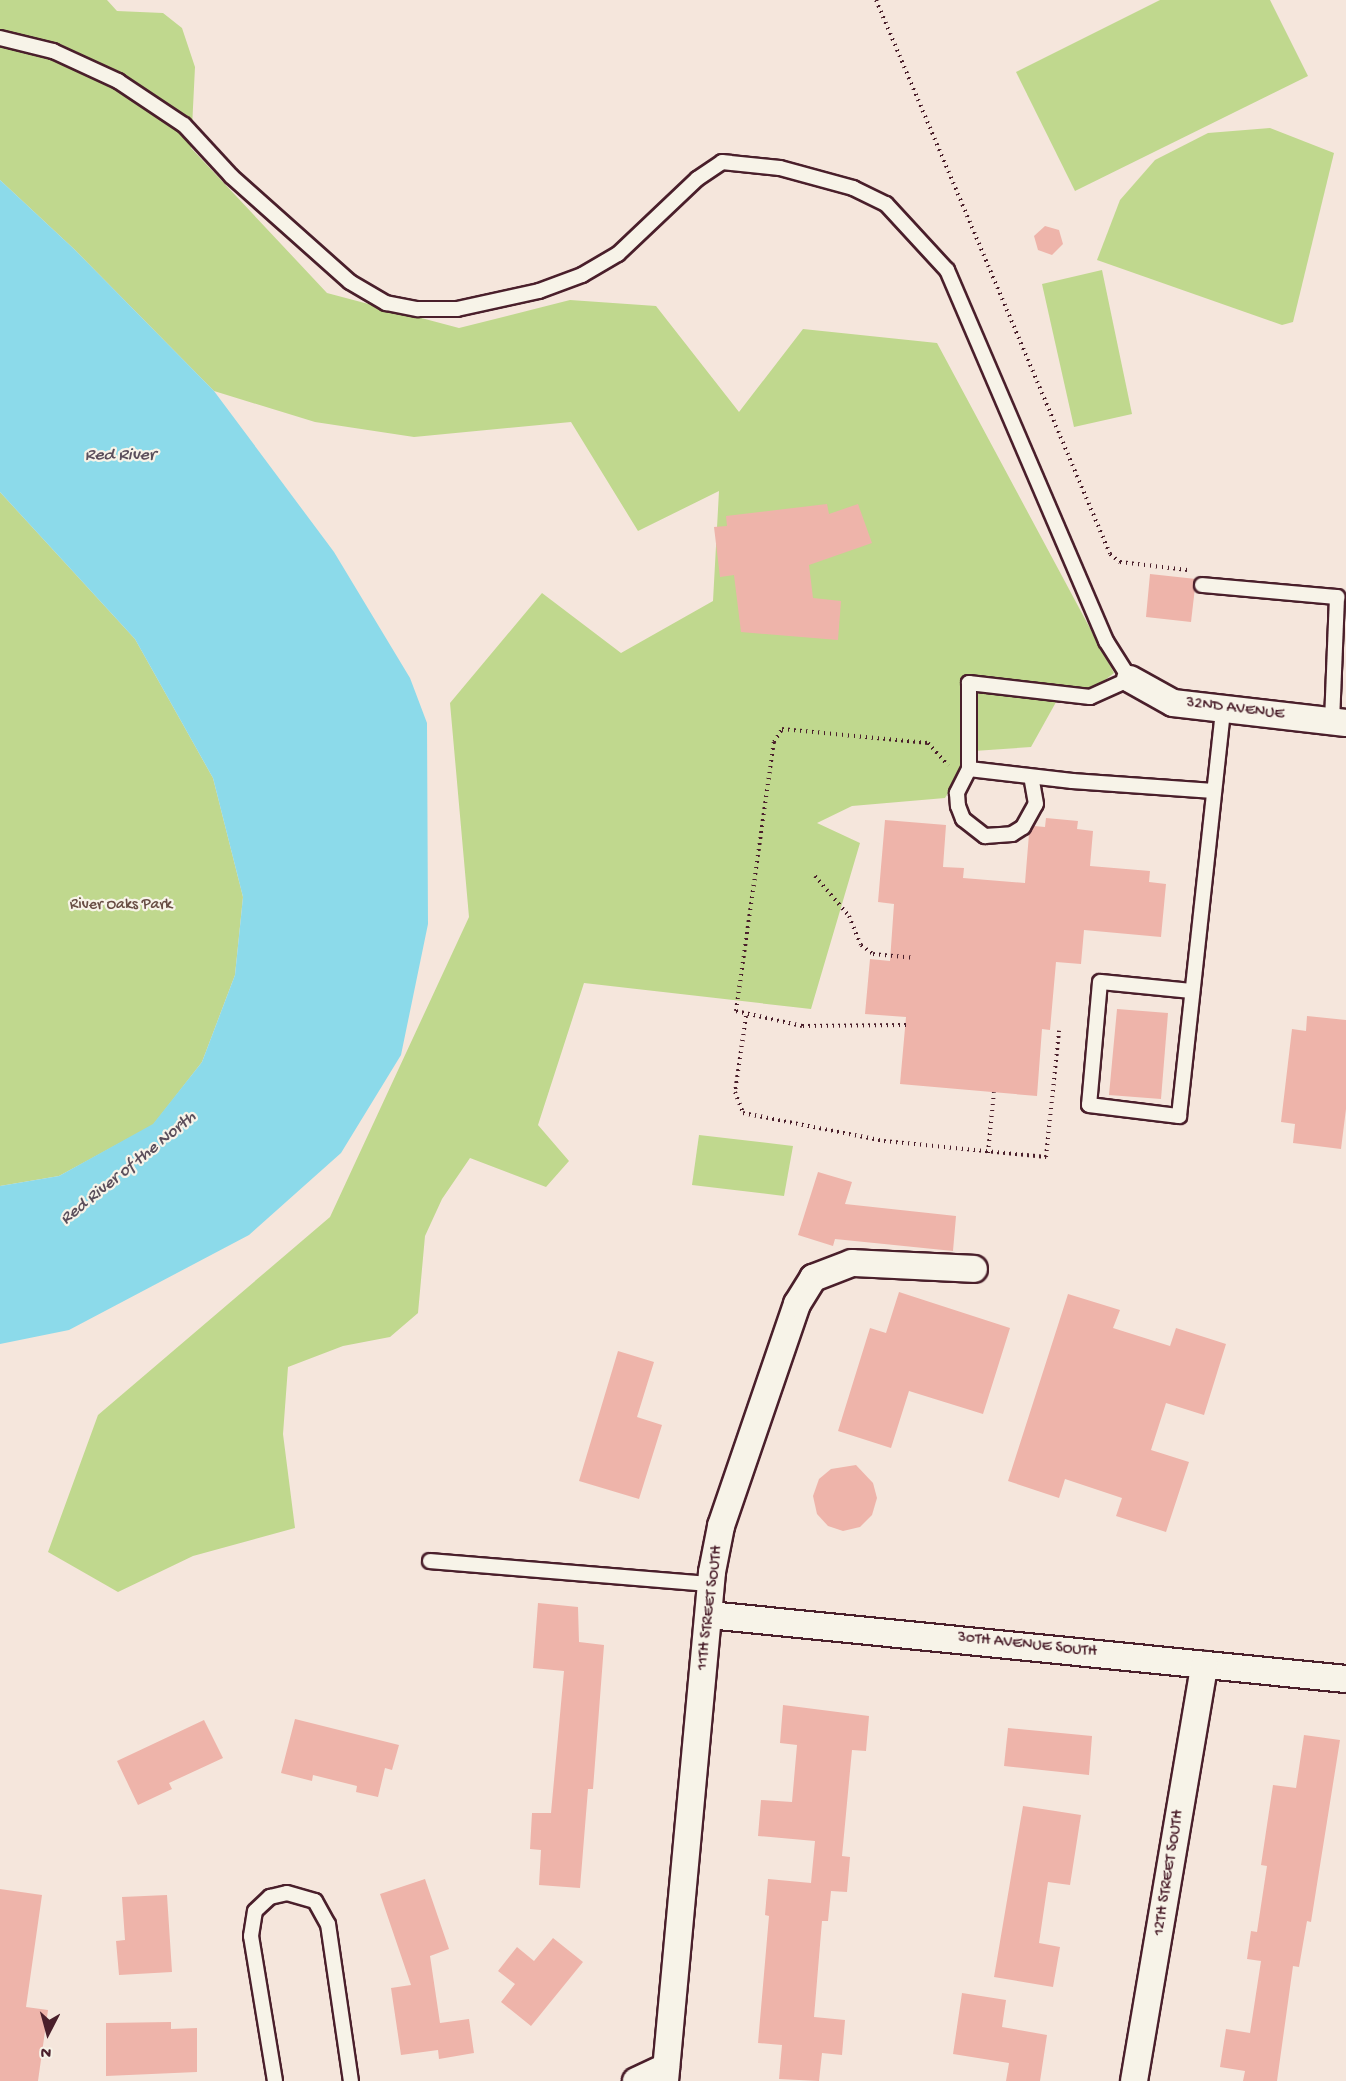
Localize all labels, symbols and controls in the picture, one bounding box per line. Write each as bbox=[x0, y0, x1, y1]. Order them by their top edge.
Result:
water label: Red River bbox=[85, 445, 155, 467]
street label: 32ND AVENUE bbox=[1185, 694, 1285, 726]
park label: River Oaks Park bbox=[70, 896, 172, 916]
water label: Red River of the North bbox=[57, 1107, 201, 1231]
street label: 11TH STREET SOUTH bbox=[694, 1545, 728, 1671]
street label: 30TH AVENUE SOUTH bbox=[956, 1629, 1098, 1663]
street label: 12TH STREET SOUTH bbox=[1151, 1809, 1189, 1937]
north arrow bbox=[18, 2003, 78, 2063]
text: N bbox=[40, 2041, 52, 2061]

